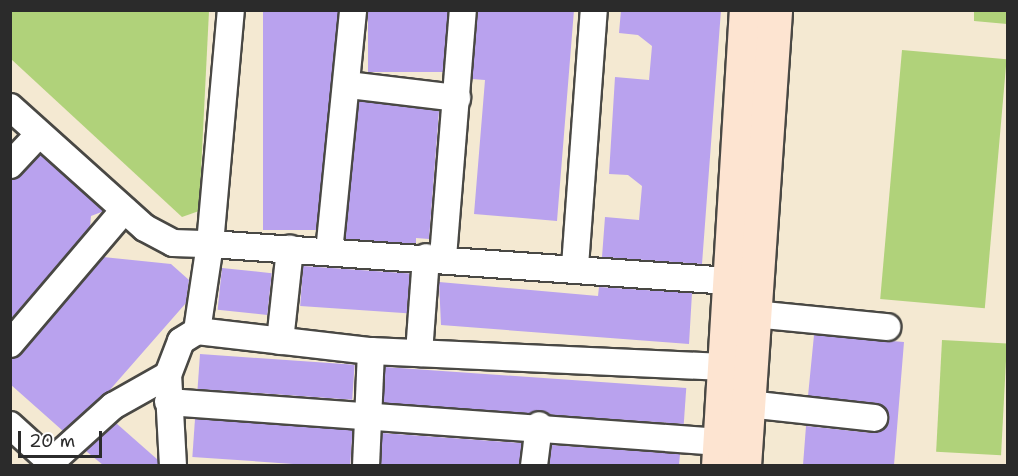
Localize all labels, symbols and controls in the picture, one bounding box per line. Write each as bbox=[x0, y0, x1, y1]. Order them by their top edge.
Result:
scale bar bbox=[21, 419, 105, 457]
text: 20 m bbox=[29, 429, 75, 453]

